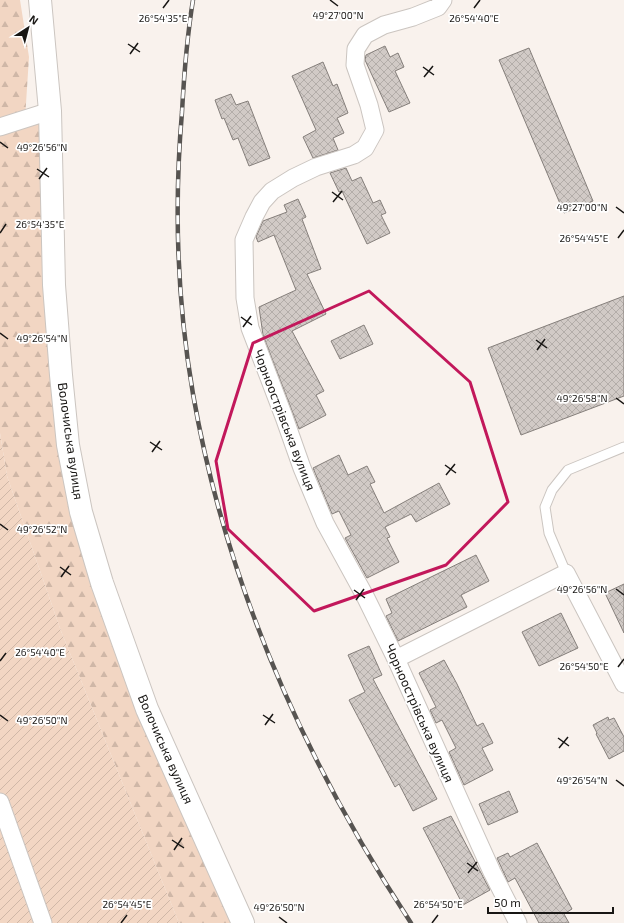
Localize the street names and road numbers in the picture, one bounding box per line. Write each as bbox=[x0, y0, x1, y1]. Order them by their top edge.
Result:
street label: Чорноострівська вулиця bbox=[251, 347, 319, 493]
street label: Волочиська вулиця bbox=[55, 381, 87, 501]
street label: Чорноострівська вулиця bbox=[382, 641, 458, 785]
street label: Волочиська вулиця bbox=[135, 692, 197, 806]

